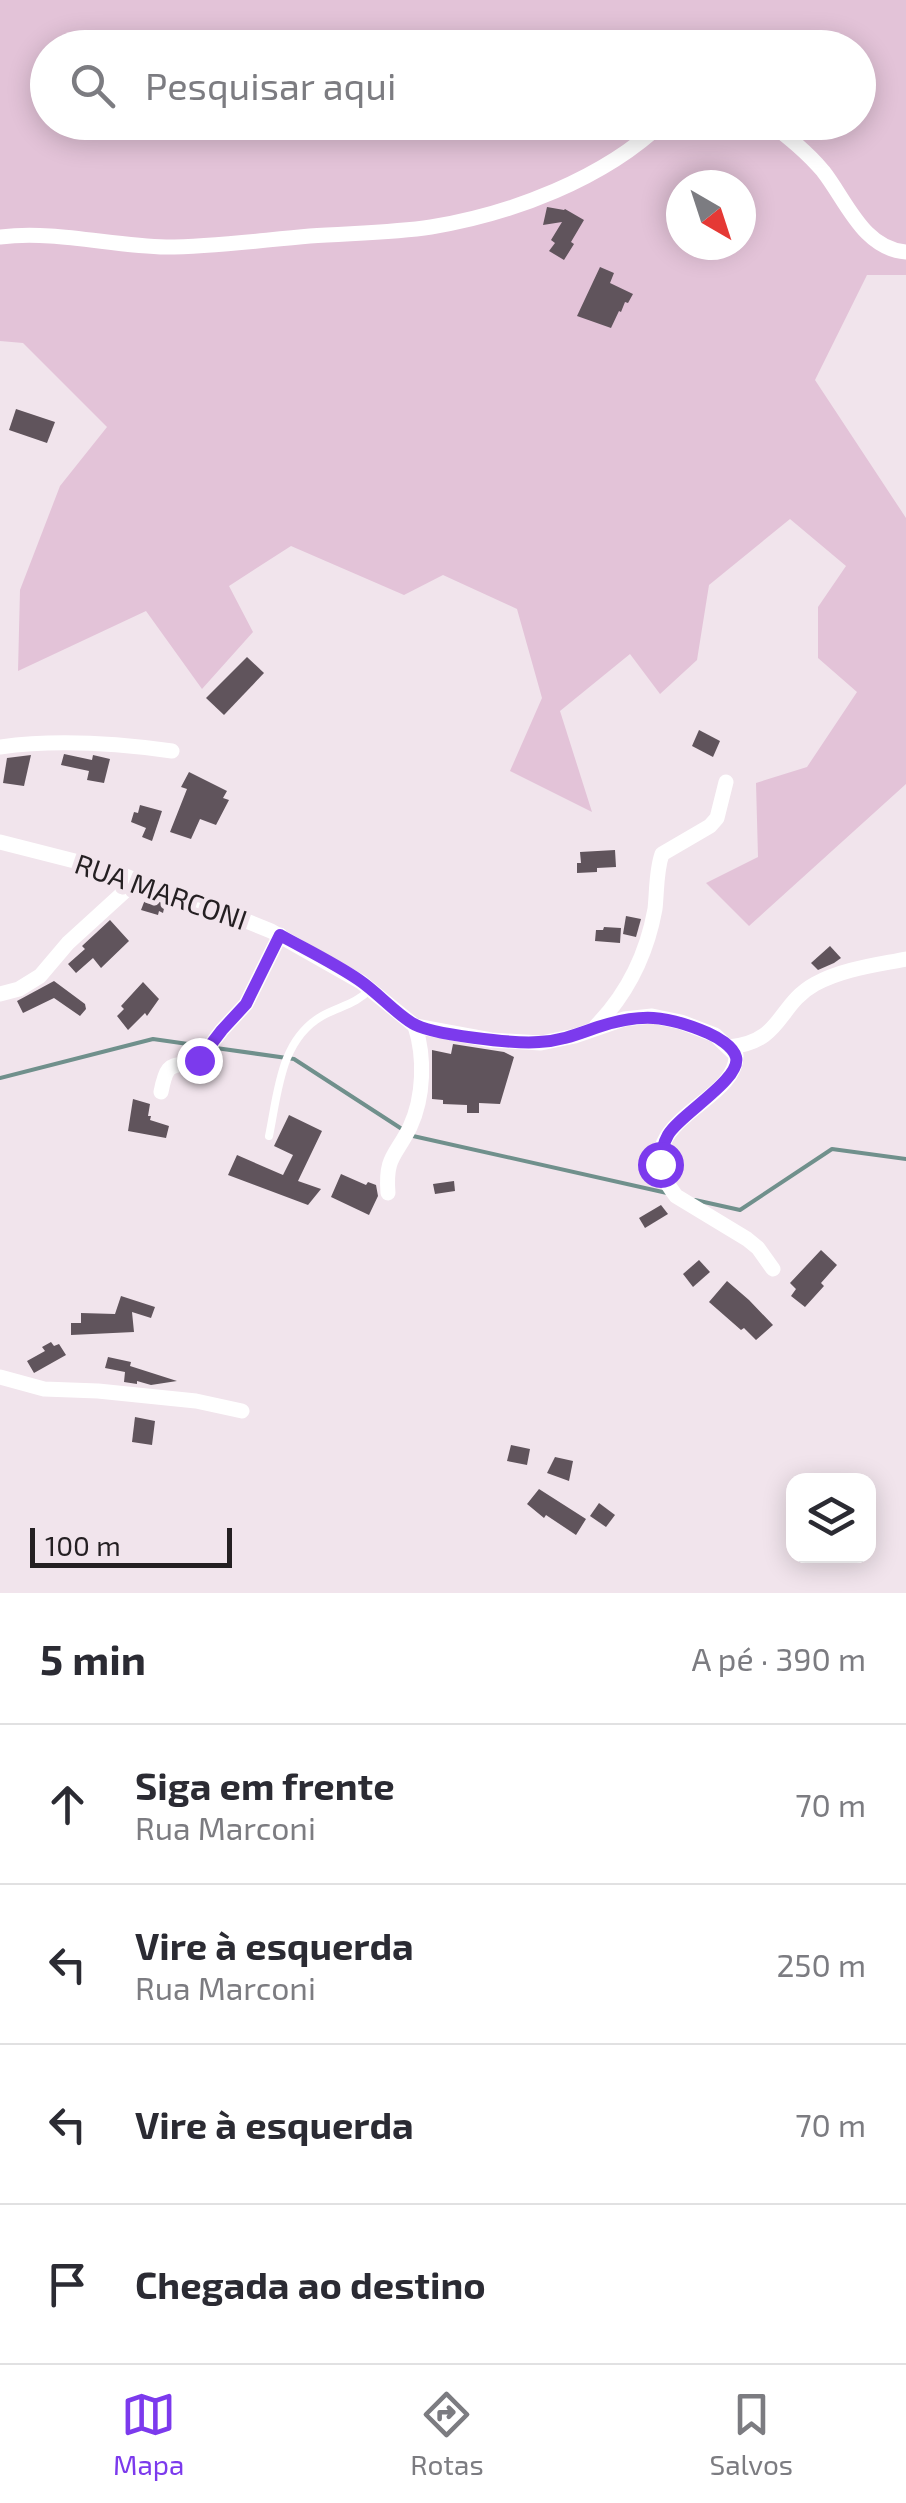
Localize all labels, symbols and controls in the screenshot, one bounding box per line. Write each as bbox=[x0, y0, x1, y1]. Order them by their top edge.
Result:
search box bbox=[30, 30, 876, 140]
icon: search bbox=[65, 58, 120, 113]
text: Pesquisar aqui bbox=[145, 62, 396, 108]
north arrow bbox=[666, 170, 756, 260]
street label: RUA MARCONI bbox=[71, 846, 252, 936]
route end bbox=[177, 1038, 223, 1084]
route start bbox=[638, 1142, 684, 1188]
map controls bbox=[786, 1473, 876, 1563]
button: layers bbox=[786, 1473, 876, 1563]
scale bar bbox=[30, 1523, 232, 1568]
text: 100 m bbox=[45, 1528, 121, 1562]
text: 5 min bbox=[40, 1633, 146, 1683]
text: A pé · 390 m bbox=[692, 1639, 866, 1677]
text: Siga em frente bbox=[135, 1762, 395, 1808]
icon: ahead bbox=[40, 1777, 95, 1832]
text: 70 m bbox=[795, 1785, 866, 1823]
text: Rua Marconi bbox=[135, 1808, 316, 1846]
text: Vire à esquerda bbox=[135, 1922, 414, 1968]
icon: left bbox=[40, 1937, 95, 1992]
text: 250 m bbox=[776, 1945, 866, 1983]
text: Rua Marconi bbox=[135, 1968, 316, 2006]
icon: left bbox=[40, 2097, 95, 2152]
text: Vire à esquerda bbox=[135, 2101, 414, 2147]
text: 70 m bbox=[795, 2105, 866, 2143]
icon: arrive bbox=[40, 2257, 95, 2312]
text: Chegada ao destino bbox=[135, 2261, 486, 2307]
tab: Mapa bbox=[113, 2387, 184, 2481]
tab: Rotas bbox=[410, 2387, 484, 2481]
tab: Salvos bbox=[709, 2387, 793, 2481]

